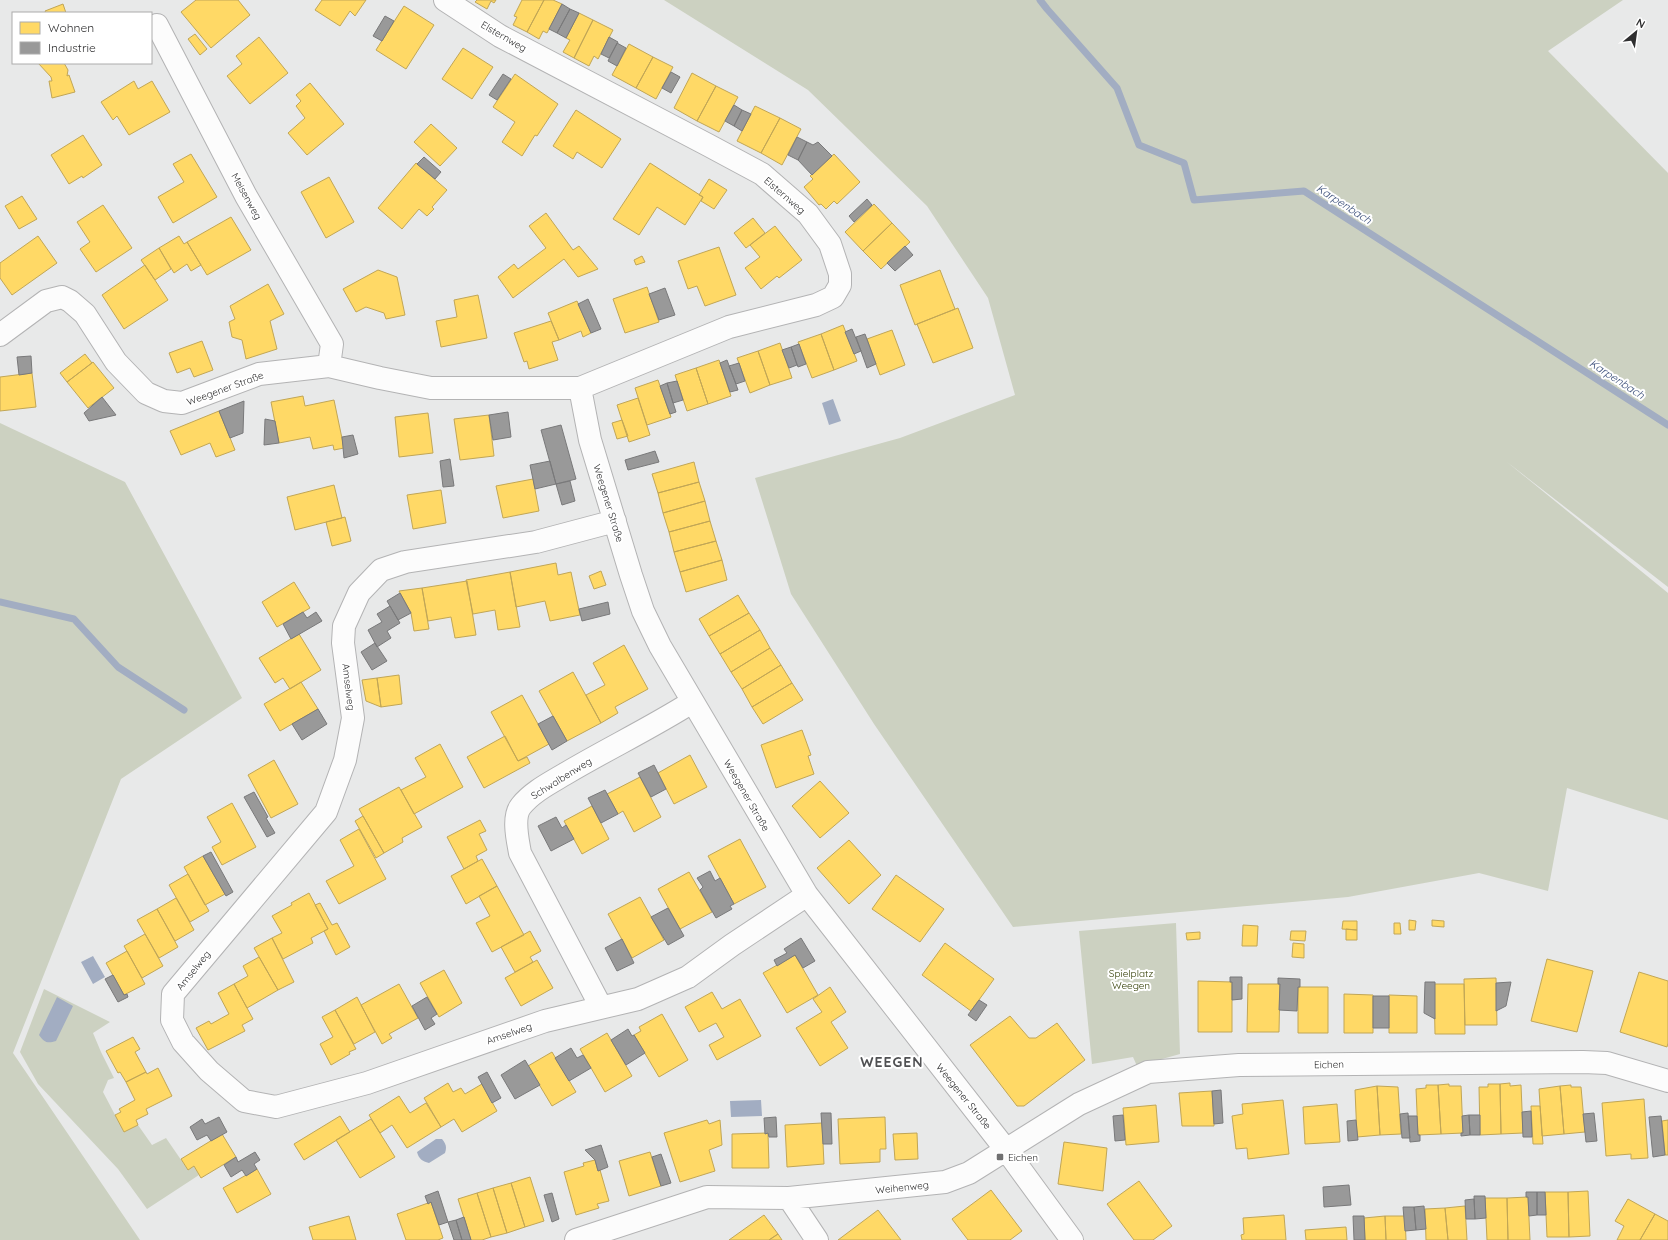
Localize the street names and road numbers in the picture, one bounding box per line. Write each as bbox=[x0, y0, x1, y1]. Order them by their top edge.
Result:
street label: Elsternweg bbox=[479, 18, 529, 55]
street label: Meisenweg bbox=[228, 171, 265, 222]
street label: Elsternweg bbox=[761, 174, 808, 217]
street label: Weegener Straße bbox=[185, 368, 266, 408]
street label: Weegener Straße bbox=[590, 463, 627, 544]
street label: Amselweg bbox=[339, 663, 358, 711]
street label: Schwalbenweg bbox=[528, 755, 594, 802]
street label: Weegener Straße bbox=[721, 757, 773, 834]
street label: Amselweg bbox=[173, 948, 213, 993]
street label: Amselweg bbox=[485, 1020, 534, 1047]
street label: Eichen bbox=[1314, 1058, 1344, 1071]
street label: Weegener Straße bbox=[933, 1061, 994, 1132]
street label: Weihenweg bbox=[875, 1178, 929, 1197]

